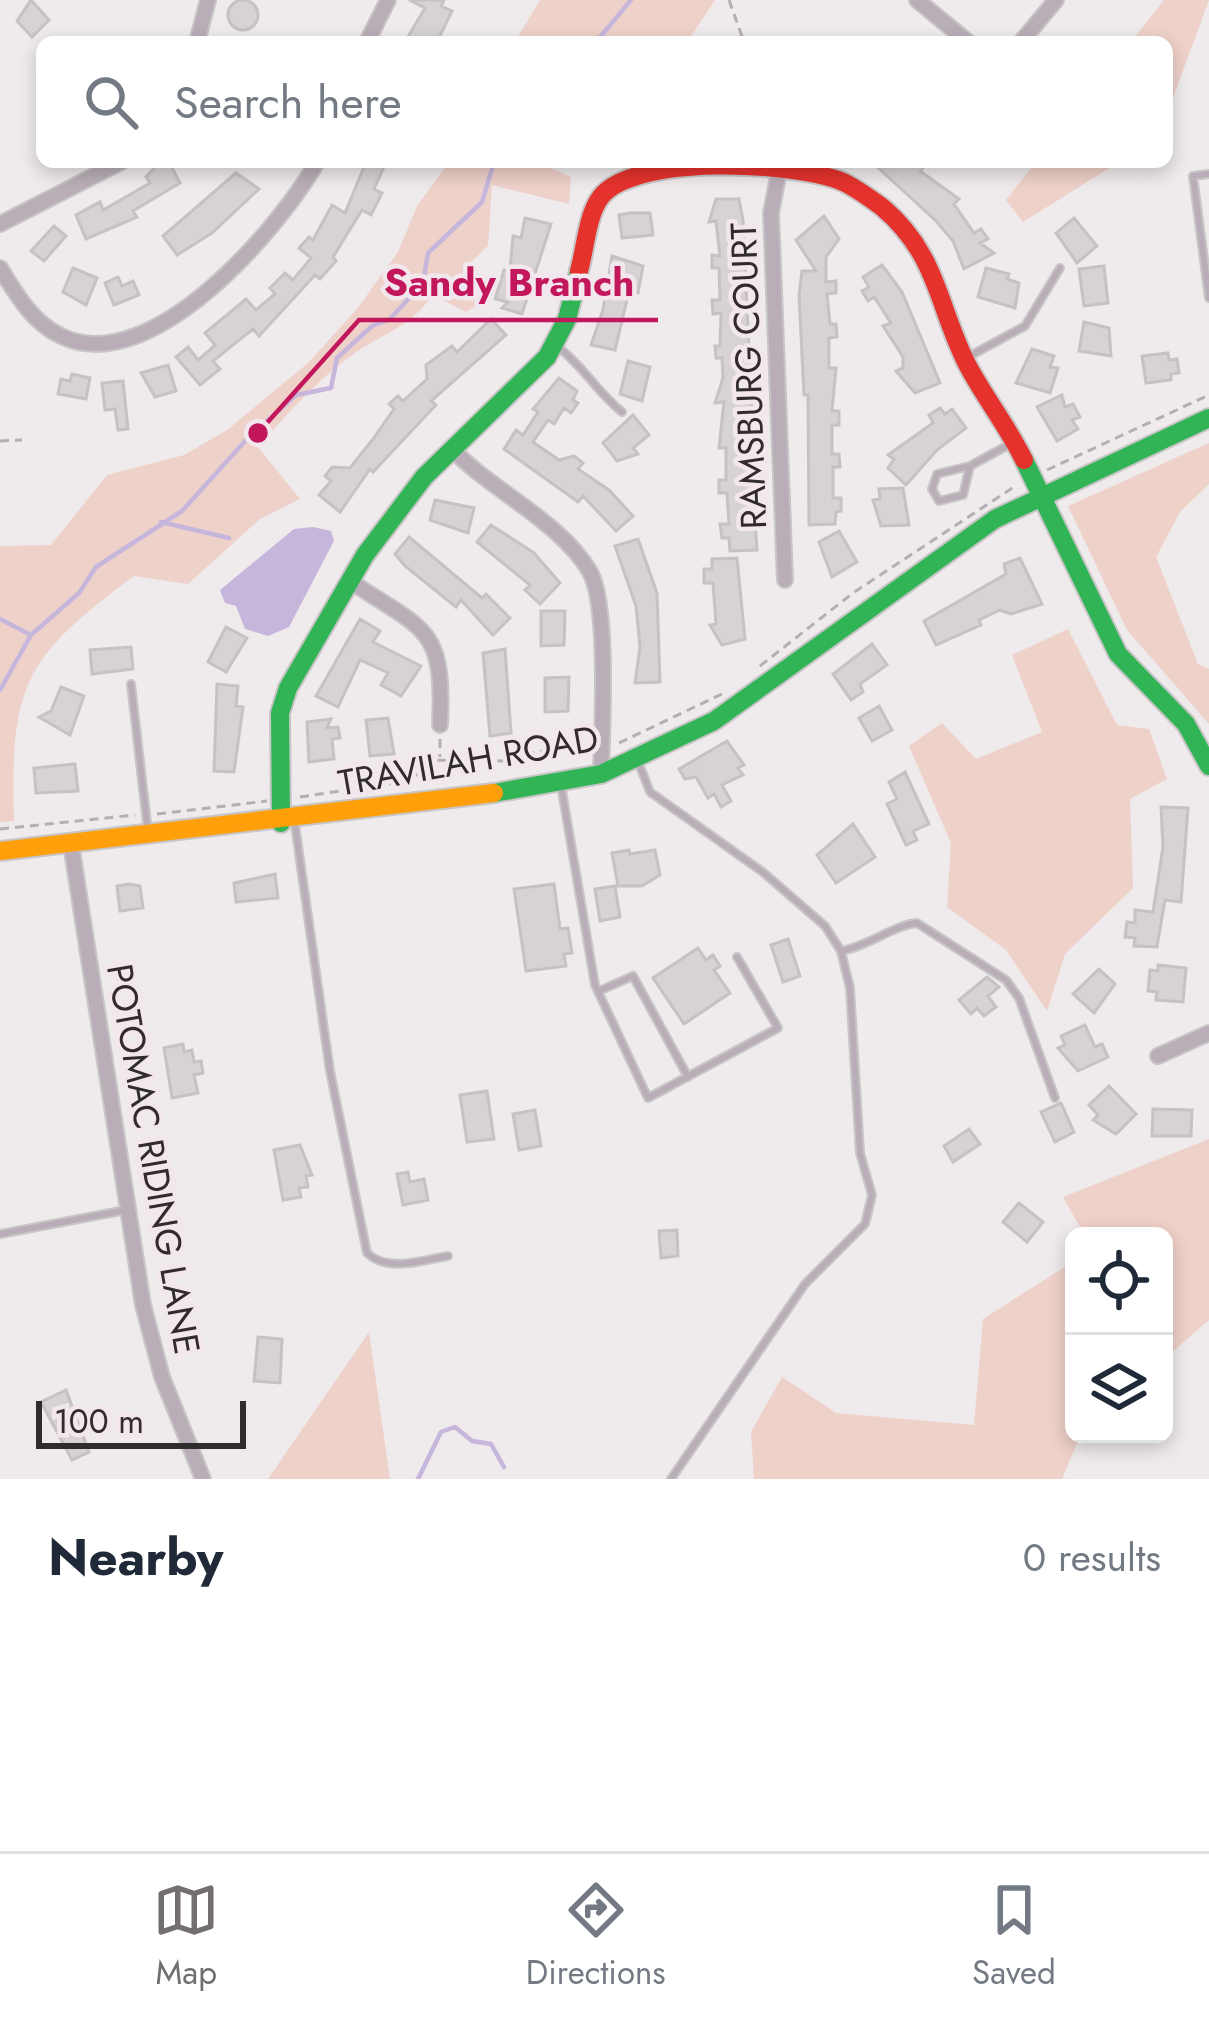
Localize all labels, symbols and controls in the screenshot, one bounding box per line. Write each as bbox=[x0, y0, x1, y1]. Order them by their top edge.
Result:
search box bbox=[36, 36, 1173, 168]
icon: search bbox=[78, 69, 144, 135]
text: Search here bbox=[174, 70, 402, 135]
street label: RAMSBURG COURT bbox=[717, 222, 779, 530]
callout: Sandy Branch bbox=[359, 245, 658, 320]
text: Sandy Branch bbox=[384, 254, 634, 311]
street label: TRAVILAH ROAD bbox=[334, 712, 602, 808]
street label: POTOMAC RIDING LANE bbox=[94, 960, 214, 1358]
map controls bbox=[1065, 1227, 1173, 1443]
button: locate bbox=[1065, 1227, 1173, 1335]
button: layers bbox=[1065, 1335, 1173, 1443]
scale bar bbox=[36, 1395, 246, 1448]
text: 100 m bbox=[54, 1398, 144, 1445]
text: Nearby bbox=[48, 1520, 223, 1594]
text: 0 results bbox=[1023, 1529, 1161, 1586]
tab: Map bbox=[153, 1877, 219, 1996]
tab: Directions bbox=[526, 1877, 666, 1996]
tab: Saved bbox=[972, 1877, 1056, 1996]

